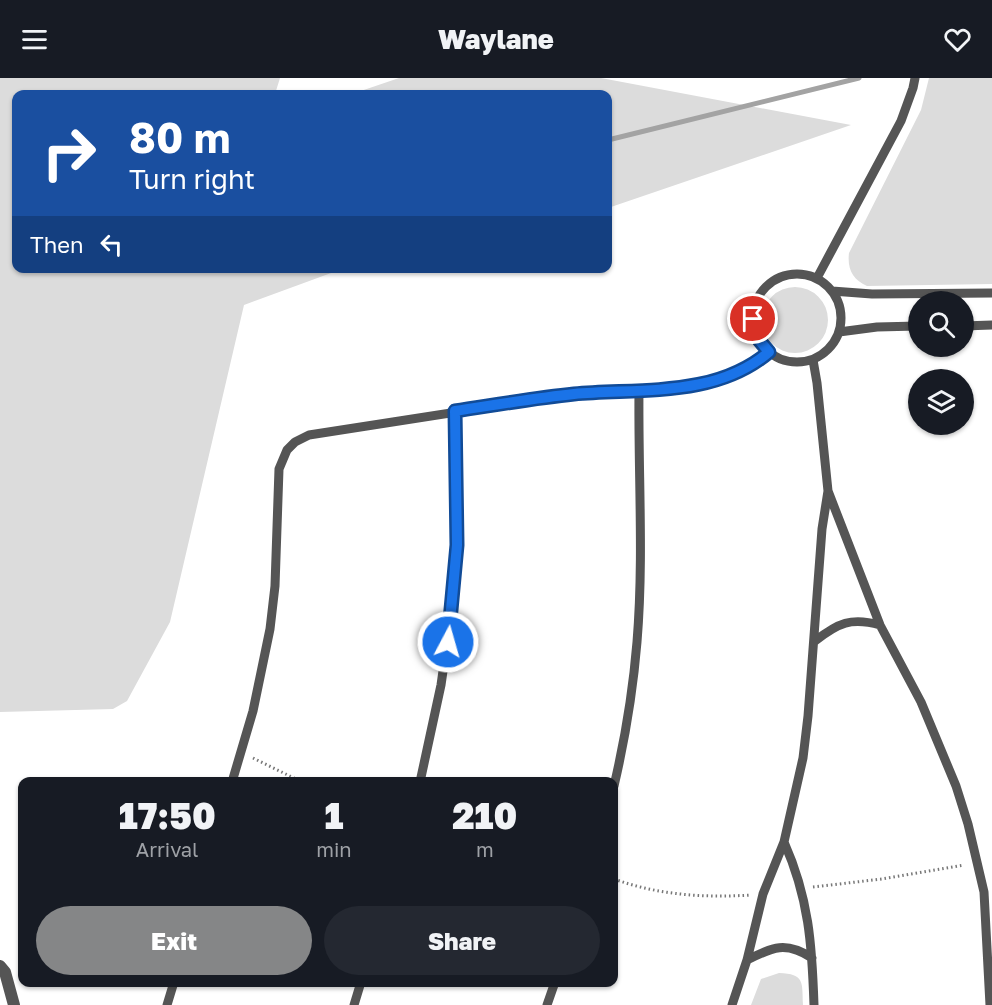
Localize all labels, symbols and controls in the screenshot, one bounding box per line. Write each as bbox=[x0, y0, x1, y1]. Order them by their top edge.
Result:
icon: menu bbox=[18, 23, 51, 56]
text: Waylane bbox=[438, 23, 554, 55]
icon: heart bbox=[941, 23, 974, 56]
text: 80 m bbox=[129, 112, 230, 162]
icon: right bbox=[30, 114, 108, 192]
text: Turn right bbox=[129, 163, 255, 195]
icon: left bbox=[95, 228, 128, 261]
text: Then bbox=[30, 231, 83, 258]
map controls bbox=[908, 291, 974, 435]
button: search bbox=[908, 291, 974, 357]
pin bbox=[727, 293, 778, 344]
icon: arrive bbox=[736, 302, 769, 335]
button: layers bbox=[908, 369, 974, 435]
position arrow bbox=[416, 610, 480, 674]
text: 17:50 bbox=[119, 794, 216, 837]
text: 1 bbox=[324, 794, 343, 837]
text: 210 bbox=[452, 794, 517, 837]
text: Arrival bbox=[136, 837, 198, 861]
text: min bbox=[316, 837, 352, 861]
text: m bbox=[476, 837, 494, 861]
button: Exit bbox=[36, 906, 312, 975]
button: Share bbox=[324, 906, 600, 975]

